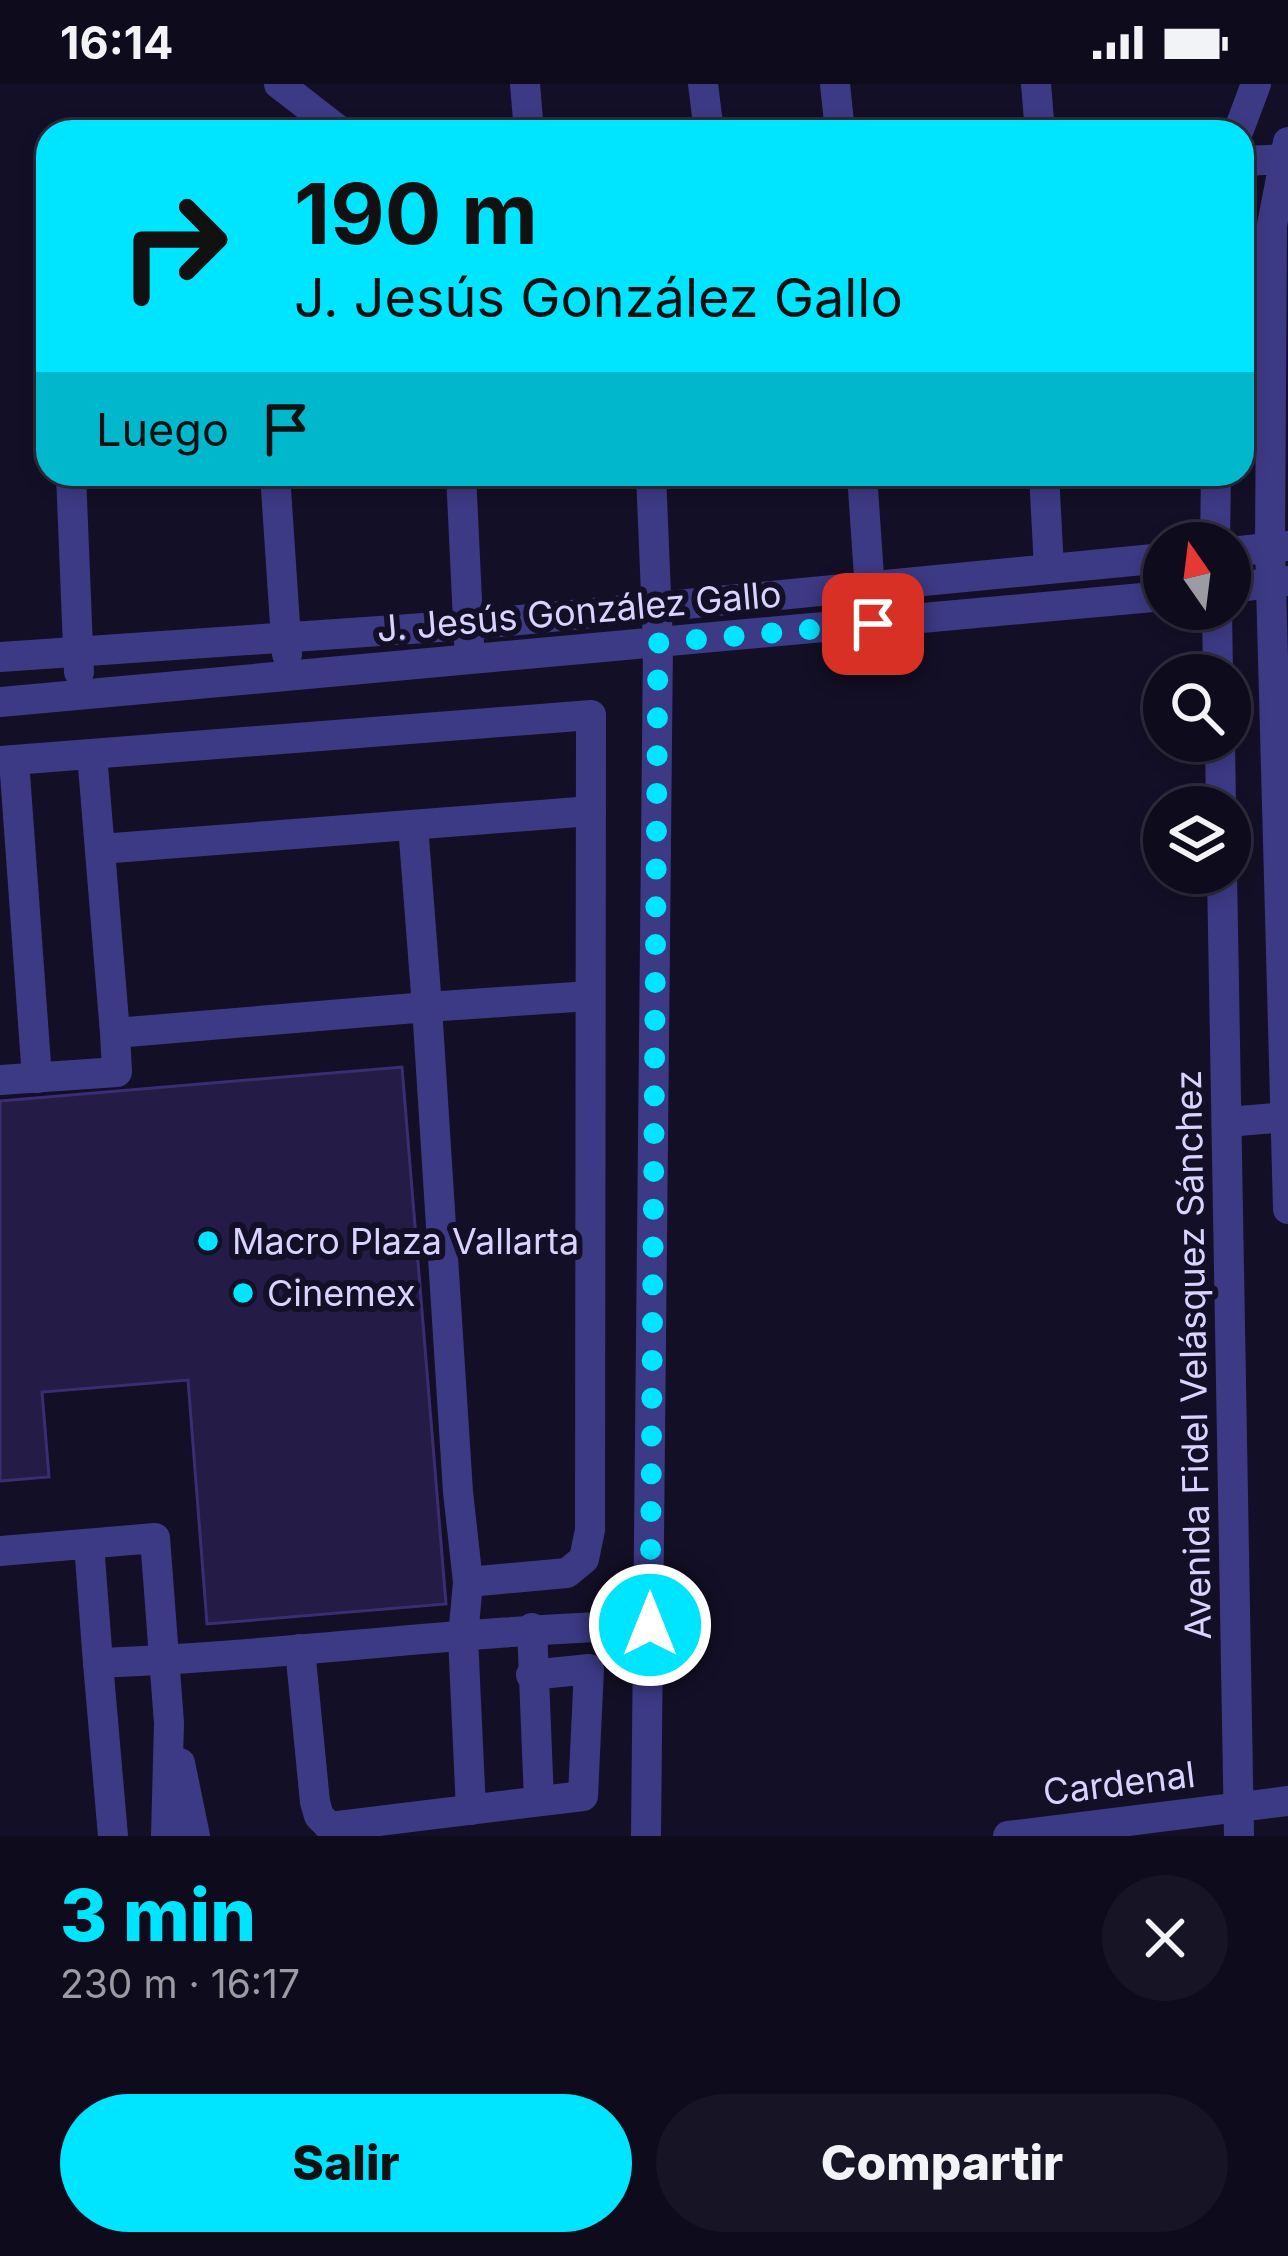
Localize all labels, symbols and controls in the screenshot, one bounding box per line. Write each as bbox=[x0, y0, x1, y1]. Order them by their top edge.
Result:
text: 16:14 bbox=[60, 15, 174, 70]
text: 190 m bbox=[294, 163, 538, 264]
icon: right bbox=[96, 168, 252, 324]
text: J. Jesús González Gallo bbox=[294, 265, 903, 330]
icon: arrive bbox=[253, 396, 319, 462]
text: Luego bbox=[96, 402, 229, 457]
north arrow bbox=[1143, 522, 1251, 630]
map controls bbox=[1143, 522, 1251, 894]
street label: J. Jesús González Gallo bbox=[375, 571, 783, 651]
pin bbox=[822, 573, 924, 675]
icon: arrive bbox=[840, 591, 906, 657]
button: search bbox=[1143, 654, 1251, 762]
button: layers bbox=[1143, 786, 1251, 894]
street label: Avenida Fidel Velásquez Sánchez bbox=[1166, 1070, 1220, 1640]
place label: Macro Plaza Vallarta bbox=[232, 1219, 579, 1263]
marker: Macro Plaza Vallarta bbox=[195, 1228, 221, 1254]
place label: Cinemex bbox=[267, 1271, 416, 1315]
marker: Cinemex bbox=[230, 1280, 256, 1306]
position arrow bbox=[587, 1562, 713, 1688]
street label: Cardenal bbox=[1041, 1752, 1197, 1814]
text: 3 min bbox=[60, 1871, 256, 1958]
button: close bbox=[1102, 1875, 1228, 2001]
text: 230 m · 16:17 bbox=[60, 1960, 300, 2007]
button: Salir bbox=[60, 2094, 632, 2232]
button: Compartir bbox=[656, 2094, 1228, 2232]

